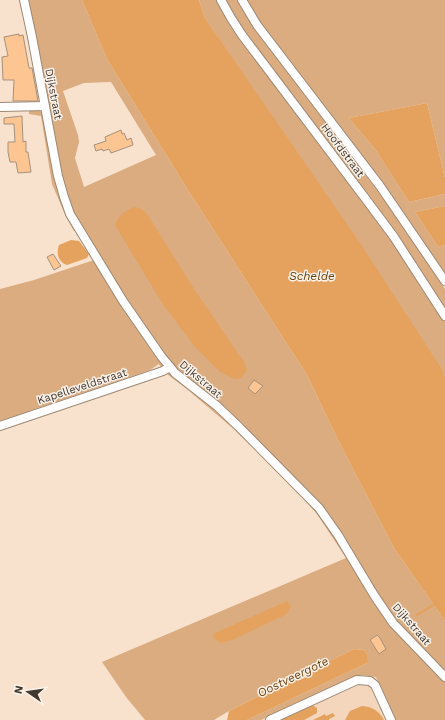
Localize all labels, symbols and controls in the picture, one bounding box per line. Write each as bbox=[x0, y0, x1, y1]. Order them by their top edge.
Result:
street label: Dijkstraat bbox=[42, 68, 65, 121]
street label: Hoofdstraat bbox=[318, 121, 367, 180]
water label: Schelde bbox=[289, 269, 335, 283]
street label: Dijkstraat bbox=[177, 358, 225, 401]
street label: Kapelleveldstraat bbox=[36, 366, 129, 407]
street label: Dijkstraat bbox=[390, 601, 434, 648]
water label: Oostveergote bbox=[255, 654, 331, 700]
north arrow bbox=[8, 672, 48, 712]
text: N bbox=[11, 684, 26, 695]

